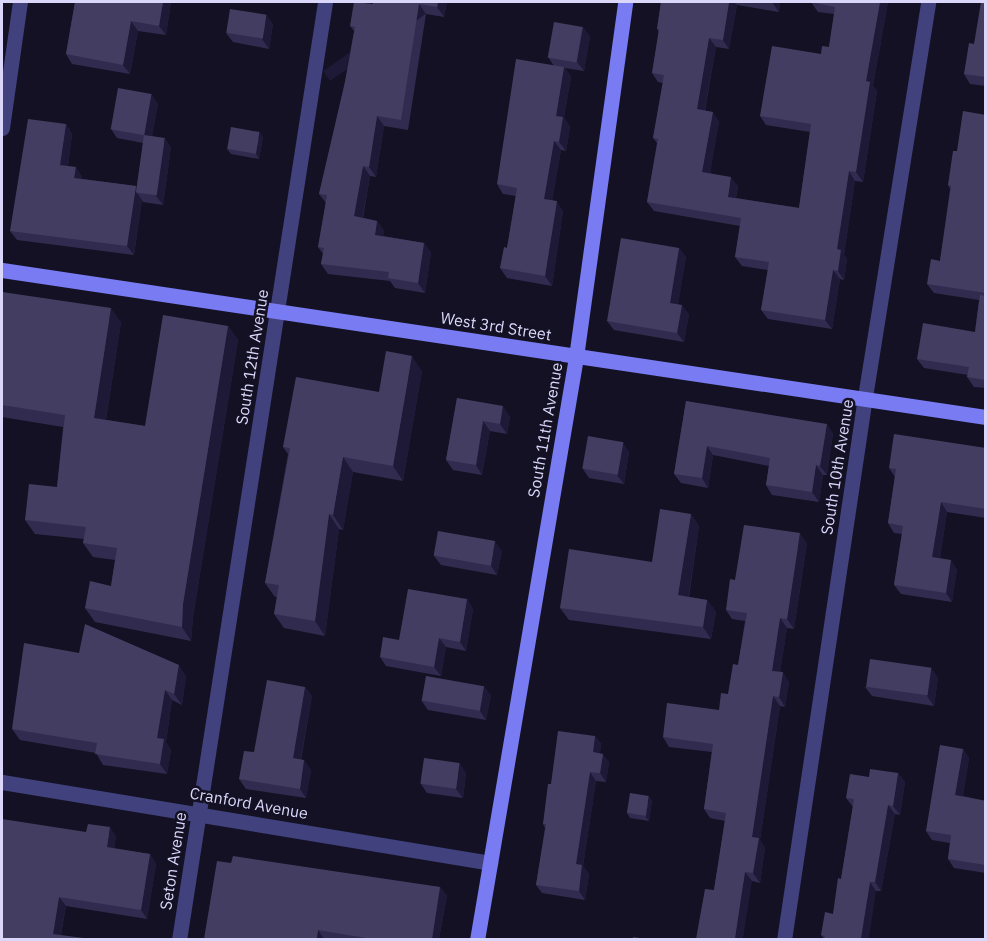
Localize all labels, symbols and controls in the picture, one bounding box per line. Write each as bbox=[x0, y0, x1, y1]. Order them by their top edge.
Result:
street label: South 12th Avenue bbox=[232, 288, 272, 426]
street label: West 3rd Street bbox=[439, 308, 553, 344]
street label: South 11th Avenue bbox=[524, 361, 566, 499]
street label: South 10th Avenue bbox=[817, 398, 857, 536]
street label: Cranford Avenue bbox=[188, 783, 310, 823]
street label: Seton Avenue bbox=[156, 811, 190, 911]

